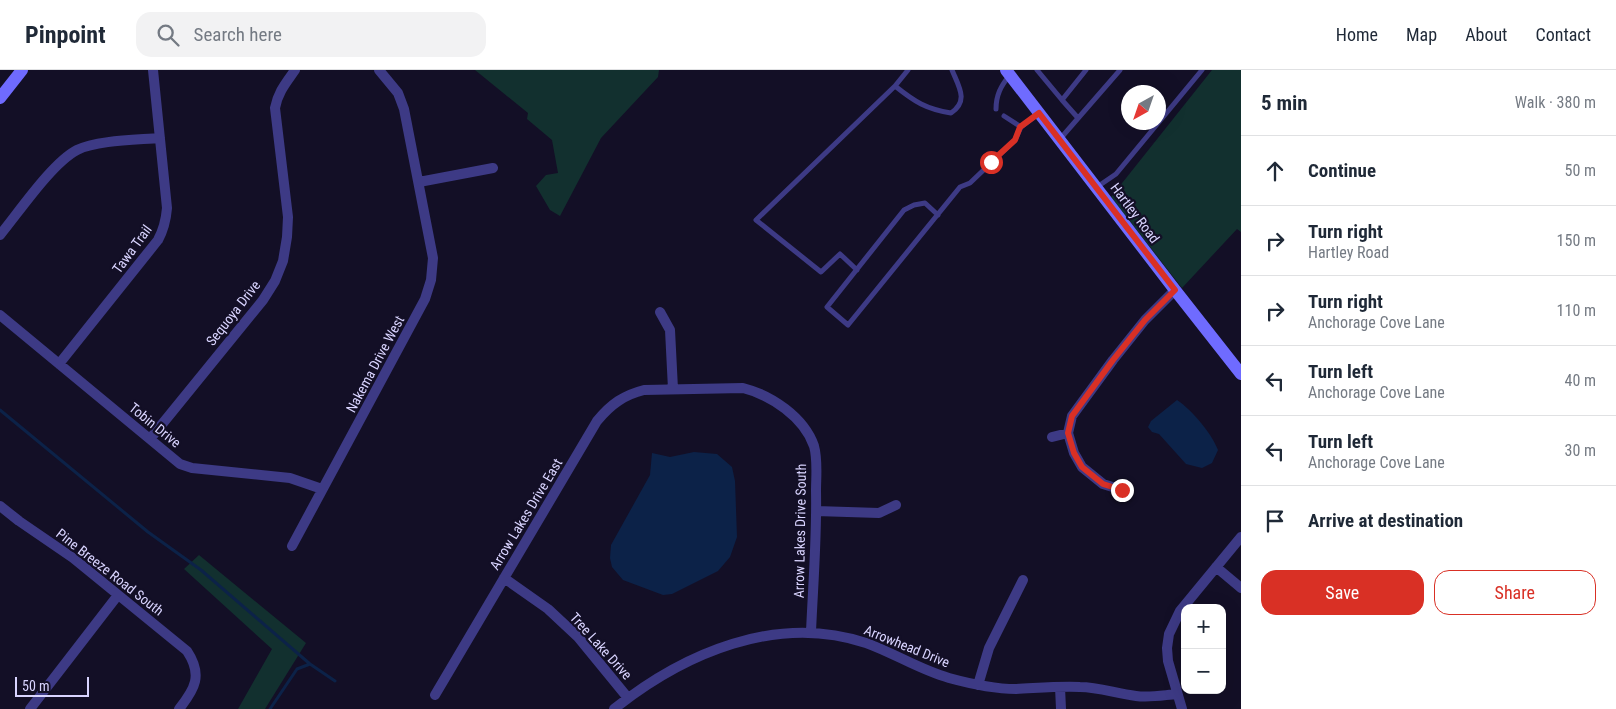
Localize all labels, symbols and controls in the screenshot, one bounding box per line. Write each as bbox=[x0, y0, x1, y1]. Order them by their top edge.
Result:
search box bbox=[136, 12, 486, 57]
text: Pinpoint bbox=[25, 21, 106, 49]
icon: search bbox=[154, 21, 182, 49]
text: Search here bbox=[194, 23, 282, 46]
text: Home bbox=[1336, 24, 1378, 45]
text: Map bbox=[1406, 24, 1437, 45]
text: About bbox=[1465, 24, 1507, 45]
text: Contact bbox=[1535, 24, 1591, 45]
north arrow bbox=[1121, 85, 1166, 130]
text: 5 min bbox=[1261, 91, 1308, 115]
text: Walk · 380 m bbox=[1515, 93, 1596, 112]
route start bbox=[980, 151, 1003, 174]
icon: ahead bbox=[1261, 157, 1289, 185]
text: Continue bbox=[1308, 159, 1376, 182]
text: 50 m bbox=[1564, 161, 1596, 180]
street label: Hartley Road bbox=[1107, 180, 1163, 246]
text: Turn right bbox=[1308, 220, 1383, 243]
street label: Tawa Trail bbox=[109, 222, 155, 276]
icon: right bbox=[1261, 227, 1289, 255]
text: 150 m bbox=[1557, 231, 1596, 250]
text: Hartley Road bbox=[1308, 243, 1389, 262]
street label: Sequoya Drive bbox=[203, 277, 264, 349]
text: Turn right bbox=[1308, 290, 1383, 313]
icon: right bbox=[1261, 297, 1289, 325]
text: 110 m bbox=[1557, 301, 1596, 320]
street label: Nakema Drive West bbox=[343, 313, 407, 415]
text: Anchorage Cove Lane bbox=[1308, 313, 1445, 332]
text: Turn left bbox=[1308, 360, 1373, 383]
icon: left bbox=[1261, 367, 1289, 395]
text: 40 m bbox=[1564, 371, 1596, 390]
text: Anchorage Cove Lane bbox=[1308, 383, 1445, 402]
street label: Tobin Drive bbox=[126, 399, 184, 451]
text: Turn left bbox=[1308, 430, 1373, 453]
icon: left bbox=[1261, 437, 1289, 465]
text: 30 m bbox=[1564, 441, 1596, 460]
text: Anchorage Cove Lane bbox=[1308, 453, 1445, 472]
street label: Arrow Lakes Drive East bbox=[486, 456, 566, 572]
street label: Arrow Lakes Drive South bbox=[791, 464, 809, 598]
route end bbox=[1111, 479, 1134, 502]
icon: arrive bbox=[1261, 507, 1289, 535]
text: Arrive at destination bbox=[1308, 509, 1463, 532]
street label: Pine Breeze Road South bbox=[53, 525, 167, 619]
button: Save bbox=[1261, 570, 1424, 615]
button: Share bbox=[1434, 570, 1596, 615]
map controls bbox=[1181, 604, 1226, 694]
button: + bbox=[1181, 604, 1226, 649]
street label: Tree Lake Drive bbox=[567, 609, 636, 683]
street label: Arrowhead Drive bbox=[862, 622, 952, 671]
button: − bbox=[1181, 649, 1226, 694]
scale bar bbox=[15, 674, 89, 697]
text: 50 m bbox=[22, 678, 50, 694]

